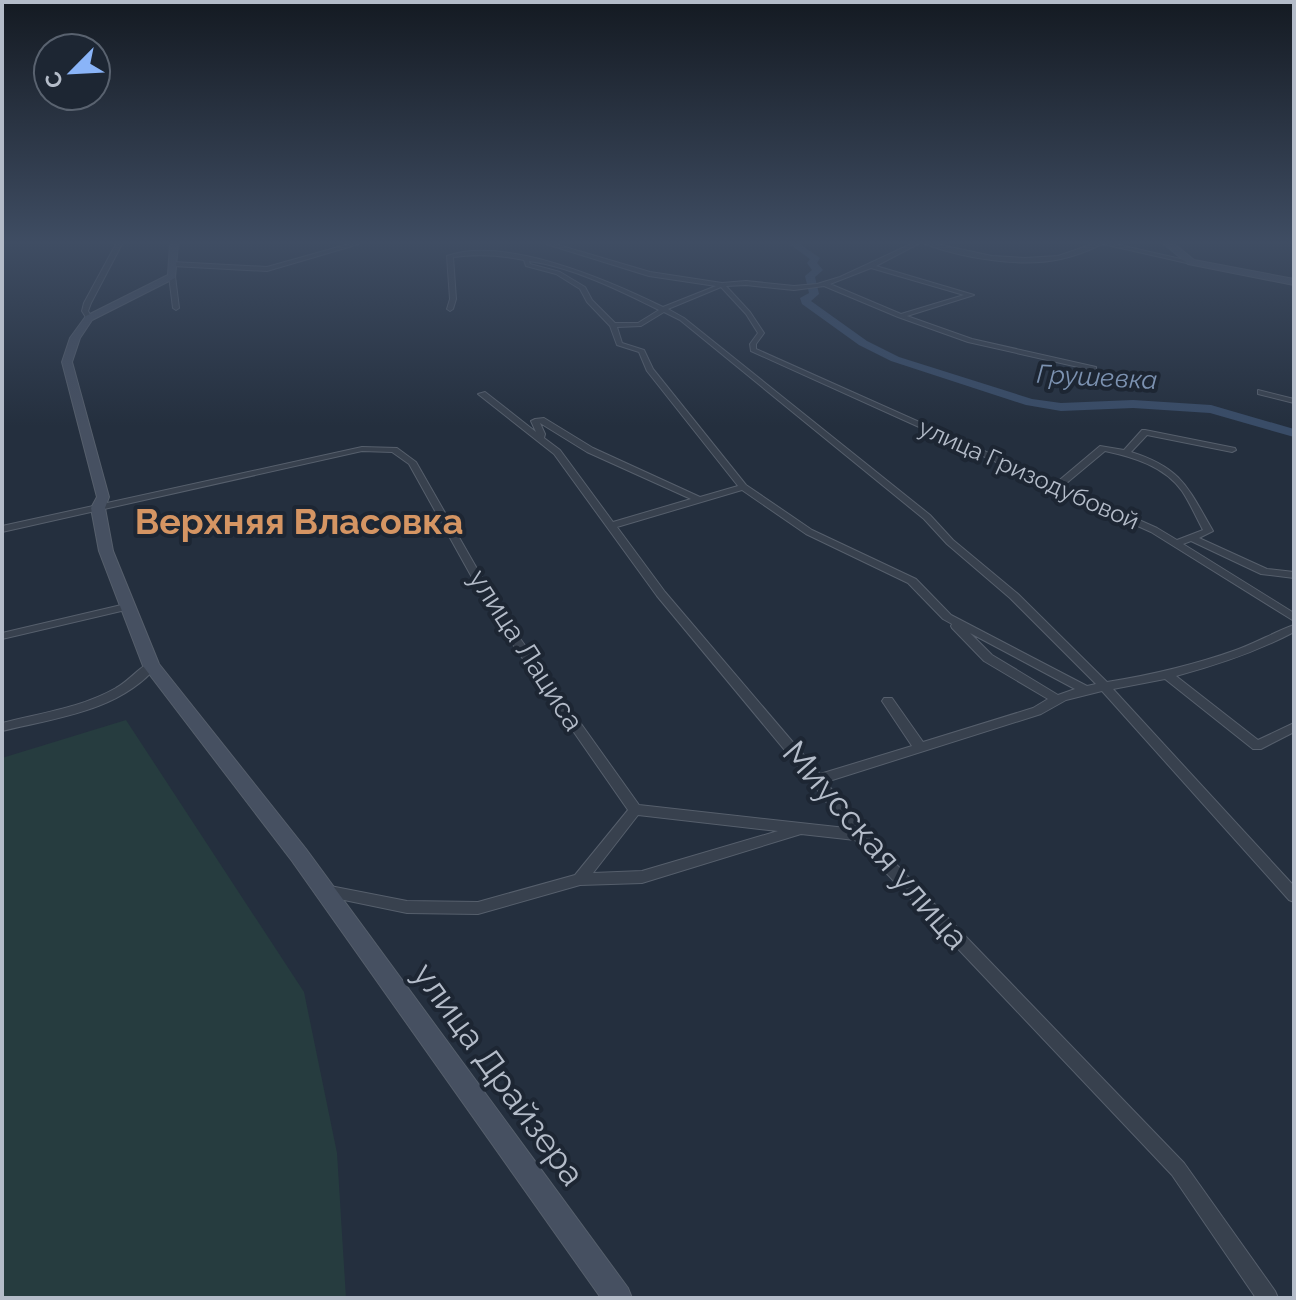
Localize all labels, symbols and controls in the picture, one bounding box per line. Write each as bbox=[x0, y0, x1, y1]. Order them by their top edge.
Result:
north arrow bbox=[32, 32, 112, 112]
text: С bbox=[39, 68, 69, 92]
water label: Грушевка bbox=[1036, 359, 1158, 395]
street label: улица Гризодубовой bbox=[914, 412, 1144, 536]
district label: Верхняя Власовка bbox=[135, 500, 463, 542]
street label: улица Лациса bbox=[462, 563, 590, 737]
street label: Миусская улица bbox=[775, 733, 977, 957]
street label: улица Драйзера bbox=[405, 955, 593, 1193]

